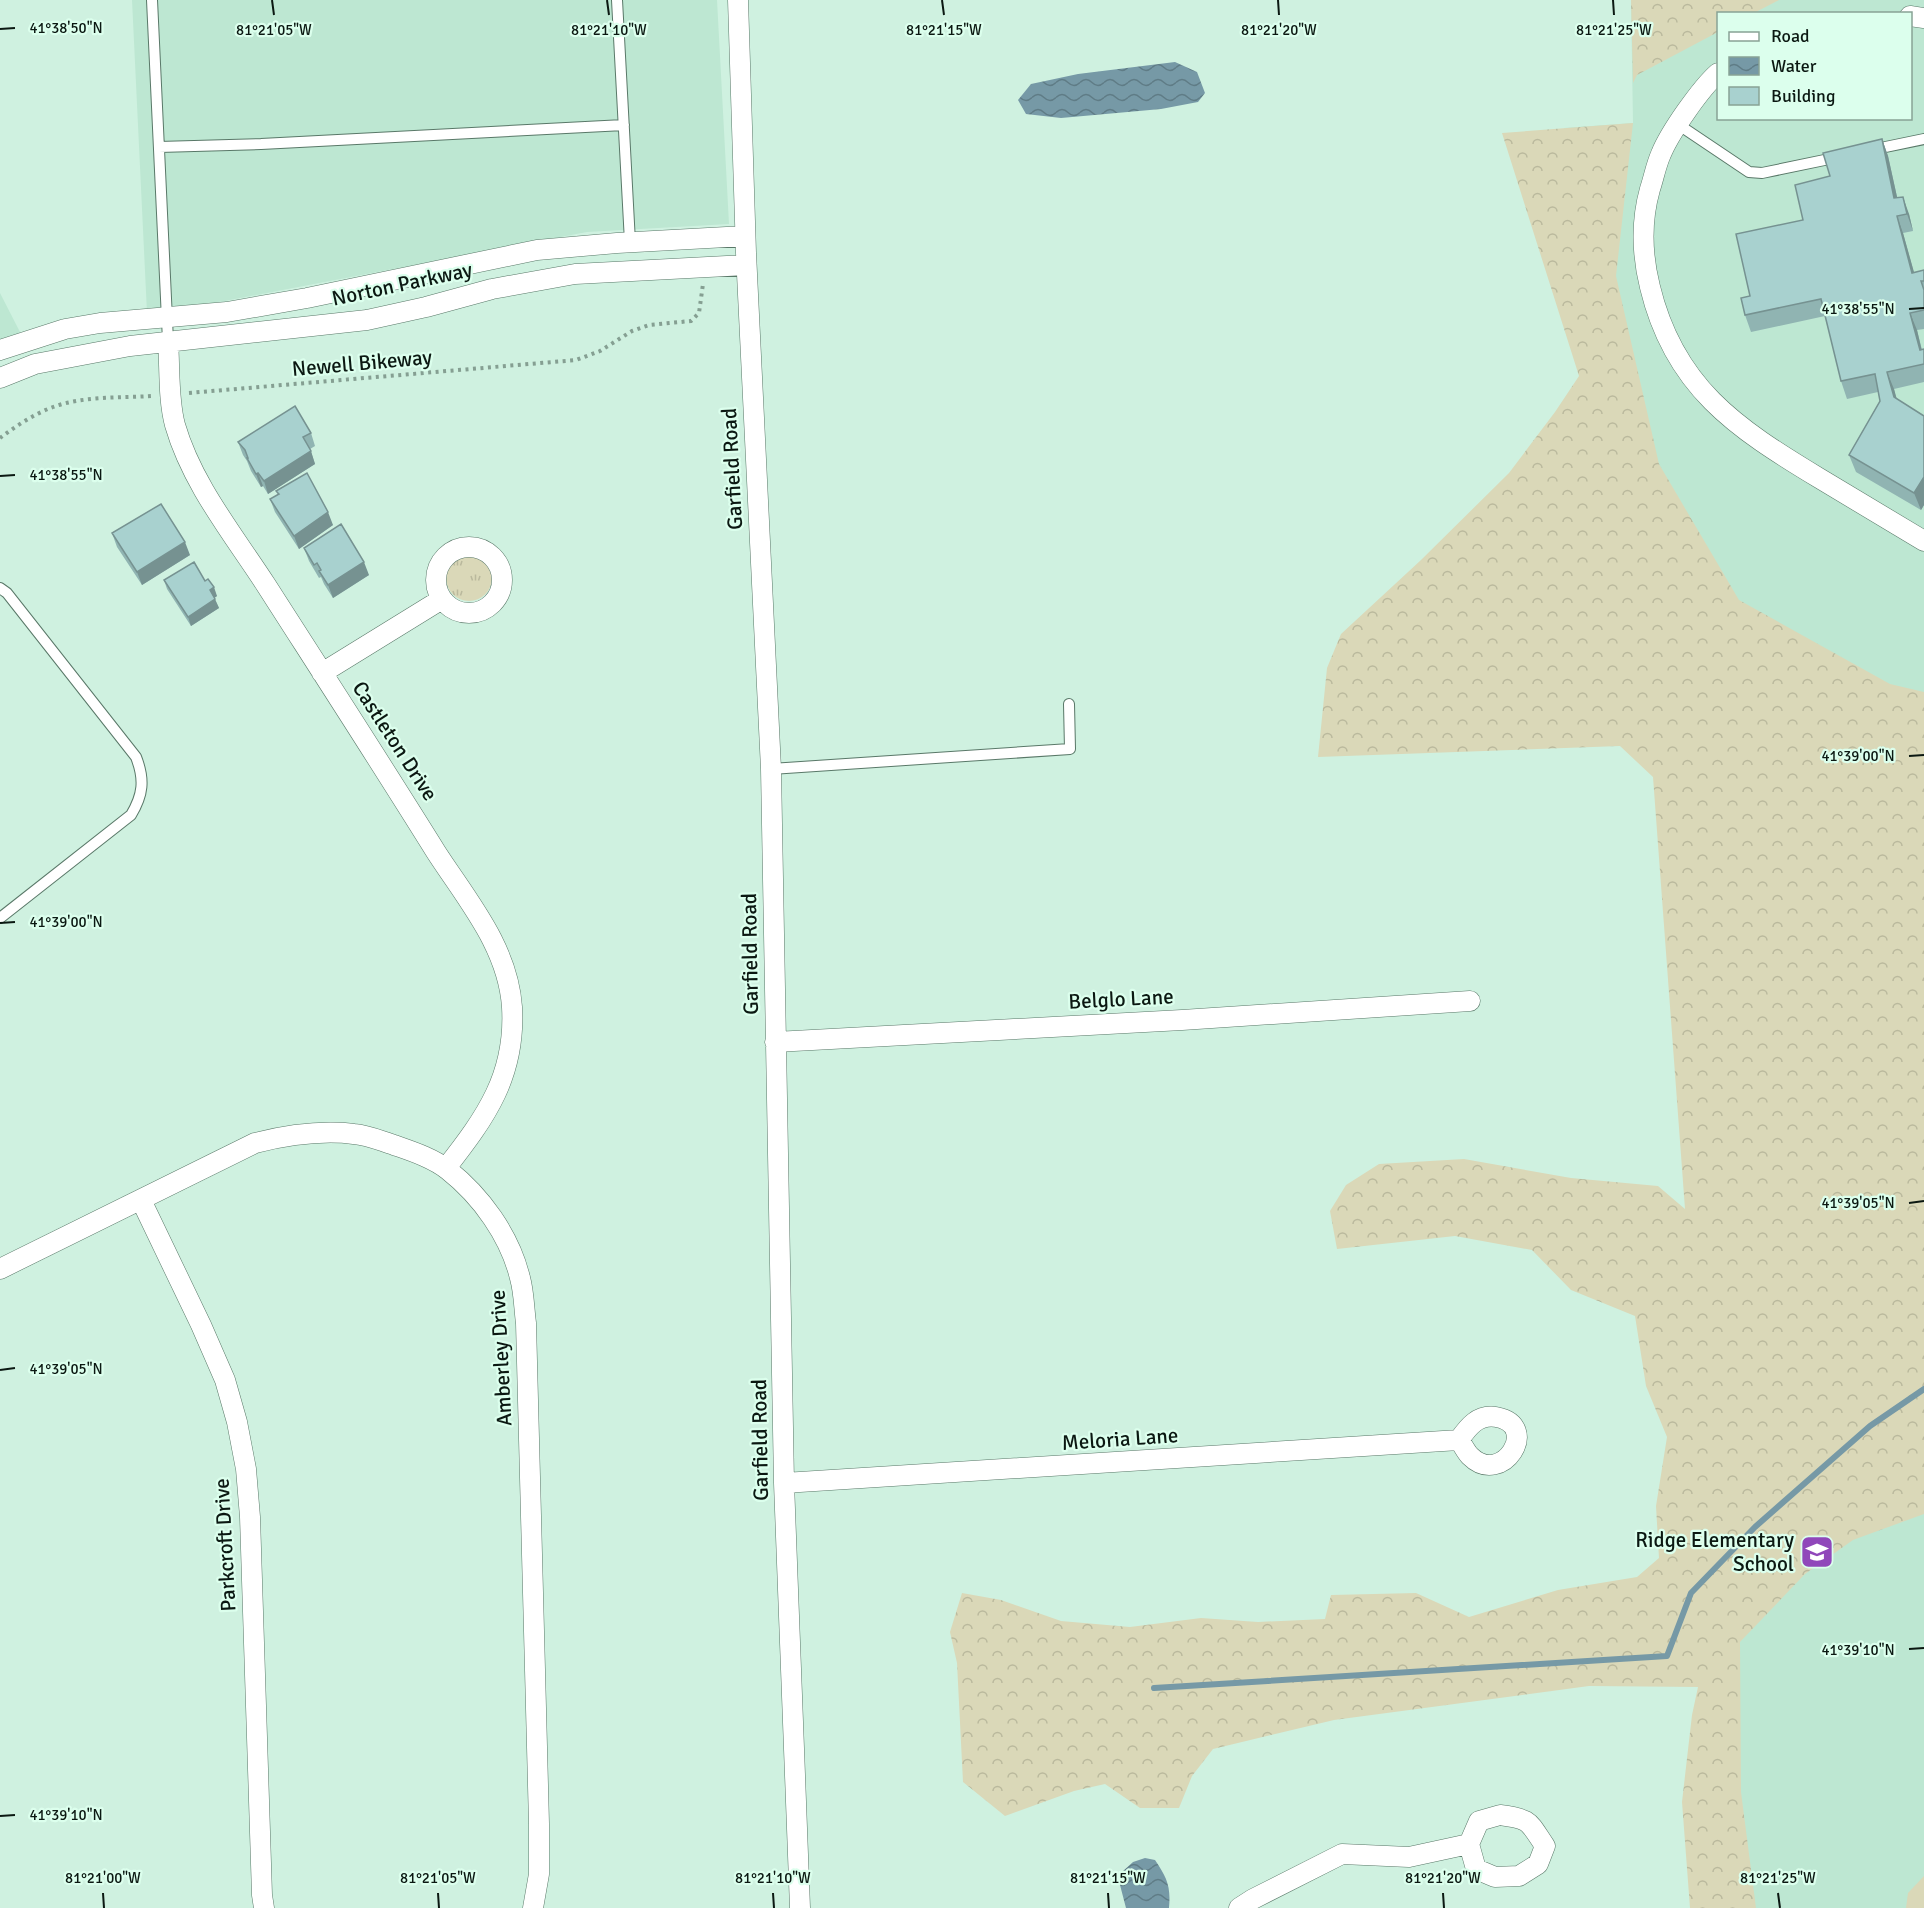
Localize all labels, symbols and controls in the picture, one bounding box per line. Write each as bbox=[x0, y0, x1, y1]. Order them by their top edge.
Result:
legend bbox=[1717, 12, 1912, 120]
text: 41°38'50"N bbox=[29, 19, 103, 37]
text: 81°21'05"W bbox=[236, 21, 312, 39]
text: 81°21'10"W bbox=[571, 21, 647, 39]
text: 81°21'15"W bbox=[906, 21, 982, 39]
text: 81°21'20"W bbox=[1241, 21, 1317, 39]
text: 81°21'25"W bbox=[1576, 21, 1652, 39]
text: Road bbox=[1771, 25, 1810, 47]
text: Water bbox=[1771, 55, 1817, 77]
text: Building bbox=[1771, 85, 1835, 107]
street label: Norton Parkway bbox=[329, 256, 475, 312]
text: 41°38'55"N bbox=[1821, 300, 1895, 318]
street label: Newell Bikeway bbox=[291, 344, 433, 382]
street label: Garfield Road bbox=[716, 407, 748, 531]
text: 41°38'55"N bbox=[29, 466, 103, 484]
street label: Castleton Drive bbox=[347, 676, 443, 806]
text: 41°39'00"N bbox=[1821, 747, 1895, 765]
street label: Garfield Road bbox=[736, 893, 764, 1015]
text: 41°39'00"N bbox=[29, 913, 103, 931]
street label: Belglo Lane bbox=[1068, 983, 1174, 1015]
text: 41°39'05"N bbox=[1821, 1194, 1895, 1212]
street label: Amberley Drive bbox=[484, 1289, 518, 1427]
text: 41°39'05"N bbox=[29, 1360, 103, 1378]
street label: Garfield Road bbox=[746, 1379, 774, 1501]
street label: Meloria Lane bbox=[1061, 1422, 1179, 1456]
street label: Parkcroft Drive bbox=[209, 1478, 241, 1612]
place label: Ridge Elementary School bbox=[1635, 1527, 1794, 1577]
school or university icon: Ridge Elementary School bbox=[1799, 1534, 1835, 1570]
text: 41°39'10"N bbox=[1821, 1641, 1895, 1659]
text: 41°39'10"N bbox=[29, 1806, 103, 1824]
text: 81°21'00"W bbox=[65, 1869, 141, 1887]
text: 81°21'05"W bbox=[400, 1869, 476, 1887]
text: 81°21'10"W bbox=[735, 1869, 811, 1887]
text: 81°21'15"W bbox=[1070, 1869, 1146, 1887]
text: 81°21'20"W bbox=[1405, 1869, 1481, 1887]
text: 81°21'25"W bbox=[1740, 1869, 1816, 1887]

